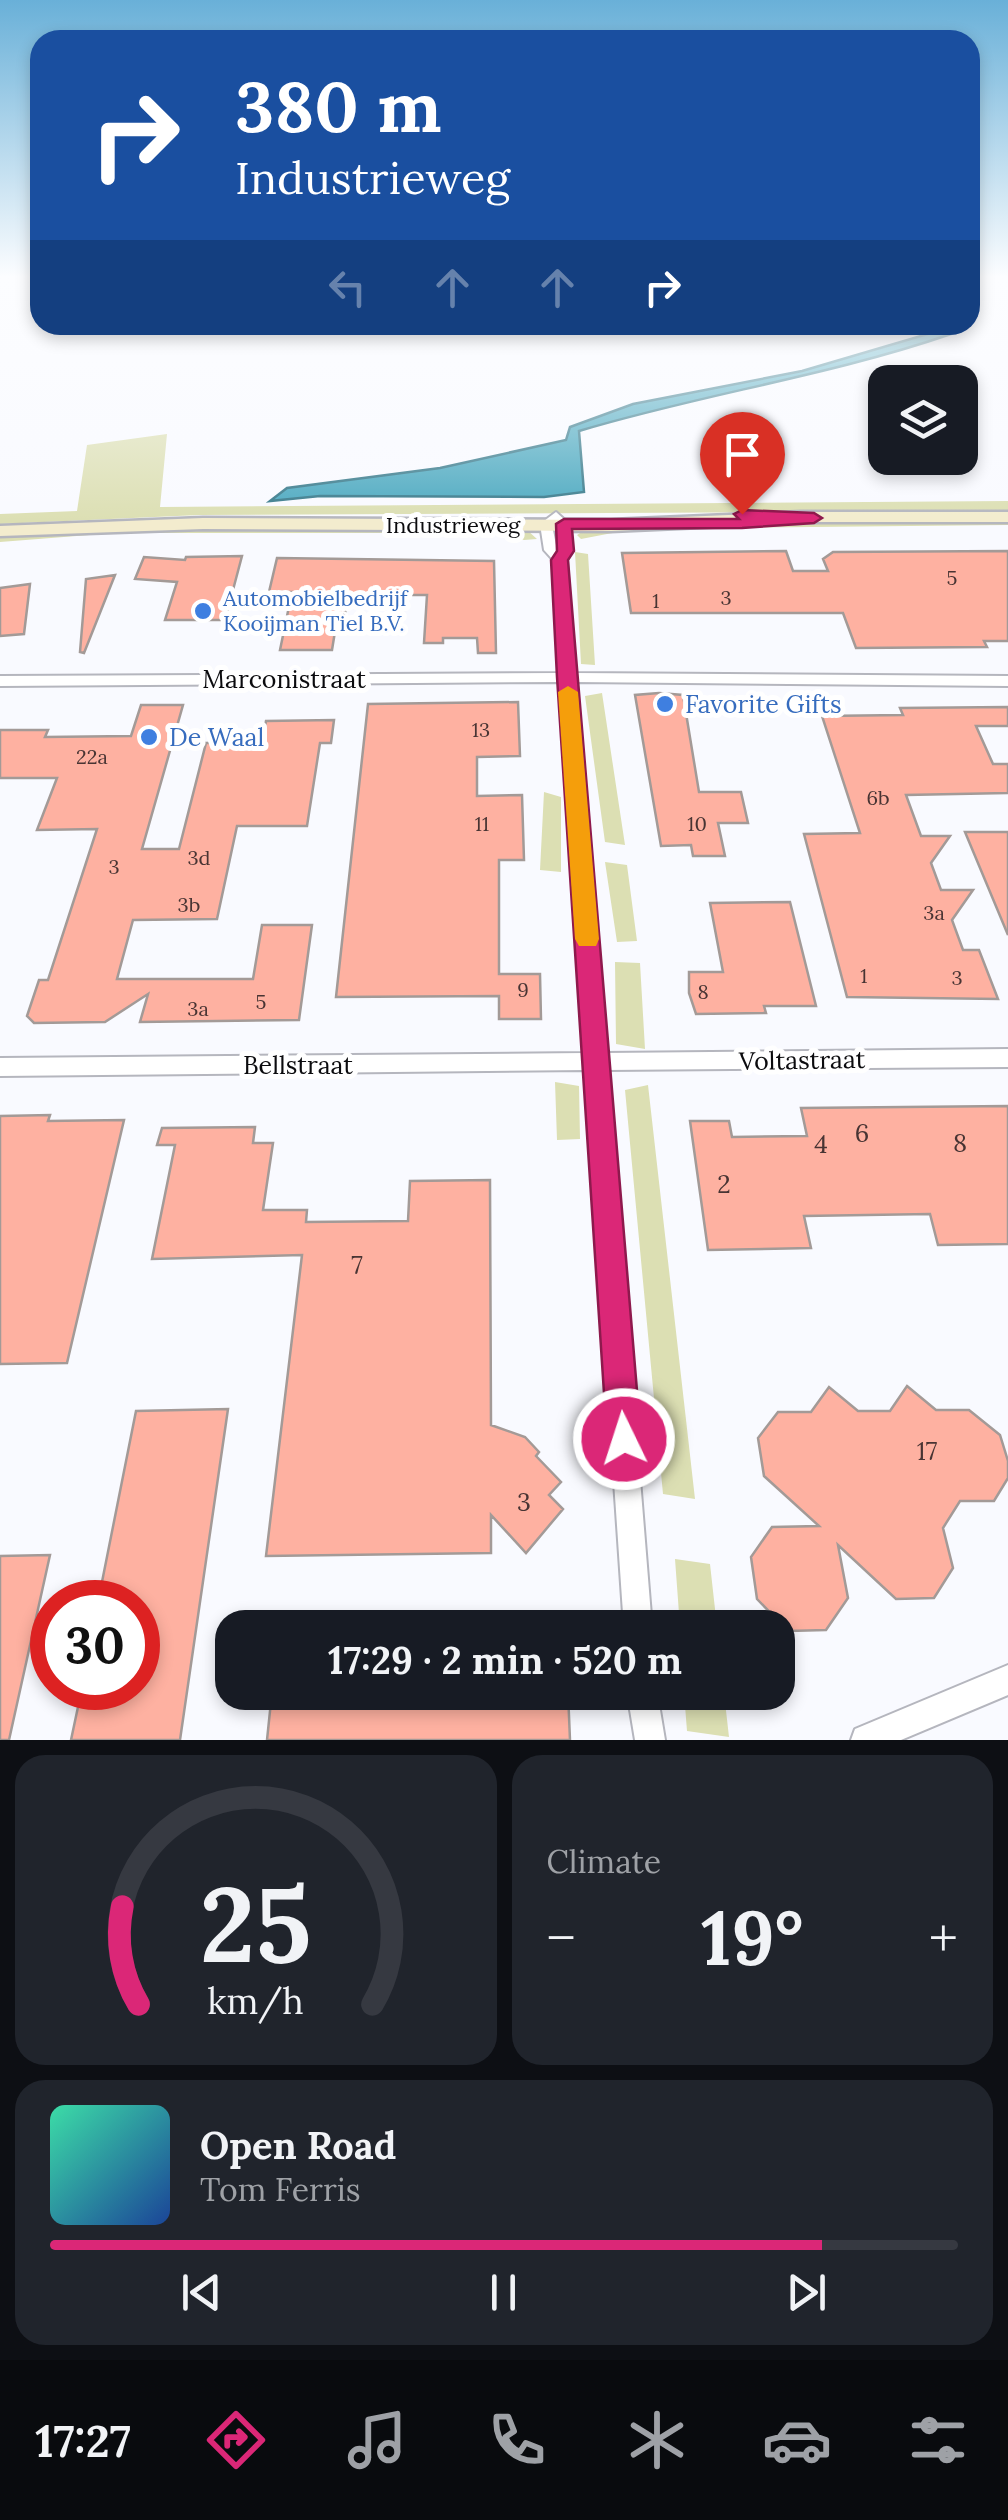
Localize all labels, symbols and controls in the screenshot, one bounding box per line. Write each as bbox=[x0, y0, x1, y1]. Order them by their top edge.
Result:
text: 380 m bbox=[235, 62, 442, 151]
icon: right bbox=[70, 70, 200, 200]
text: Industrieweg bbox=[235, 149, 510, 206]
icon: left bbox=[320, 260, 375, 315]
icon: ahead bbox=[425, 260, 480, 315]
icon: ahead bbox=[530, 260, 585, 315]
icon: right bbox=[635, 260, 690, 315]
map controls bbox=[868, 365, 978, 475]
button: layers bbox=[868, 365, 978, 475]
pin bbox=[700, 412, 785, 515]
icon: arrive bbox=[715, 427, 770, 482]
street label: Industrieweg bbox=[386, 511, 521, 539]
house number: 5 bbox=[947, 565, 957, 590]
place label: Automobielbedrijf Kooijman Tiel B.V. bbox=[222, 584, 409, 637]
house number: 3 bbox=[720, 585, 732, 610]
house number: 1 bbox=[652, 588, 660, 613]
marker: Automobielbedrijf Kooijman Tiel B.V. bbox=[192, 600, 214, 622]
street label: Marconistraat bbox=[202, 663, 366, 695]
place label: Favorite Gifts bbox=[685, 688, 842, 720]
marker: Favorite Gifts bbox=[654, 693, 676, 715]
house number: 13 bbox=[472, 717, 490, 742]
place label: De Waal bbox=[169, 721, 264, 753]
marker: De Waal bbox=[138, 726, 160, 748]
house number: 22a bbox=[76, 744, 108, 769]
house number: 6b bbox=[866, 785, 890, 810]
house number: 11 bbox=[475, 811, 489, 836]
house number: 10 bbox=[687, 811, 707, 836]
house number: 3d bbox=[187, 845, 211, 870]
house number: 3 bbox=[108, 854, 120, 879]
house number: 3b bbox=[178, 892, 200, 917]
house number: 3a bbox=[923, 900, 945, 925]
house number: 1 bbox=[860, 963, 868, 988]
house number: 3 bbox=[951, 965, 963, 990]
house number: 9 bbox=[517, 977, 529, 1002]
house number: 8 bbox=[697, 979, 709, 1004]
house number: 5 bbox=[256, 989, 266, 1014]
house number: 3a bbox=[187, 996, 209, 1021]
street label: Voltastraat bbox=[737, 1043, 866, 1077]
street label: Bellstraat bbox=[243, 1049, 353, 1081]
house number: 6 bbox=[855, 1117, 869, 1149]
house number: 8 bbox=[953, 1127, 967, 1159]
house number: 4 bbox=[814, 1128, 828, 1160]
house number: 2 bbox=[717, 1168, 731, 1200]
house number: 7 bbox=[351, 1249, 363, 1281]
position arrow bbox=[572, 1387, 676, 1491]
house number: 17 bbox=[917, 1435, 938, 1467]
house number: 3 bbox=[517, 1486, 531, 1518]
speed limit sign: 30 bbox=[30, 1580, 160, 1710]
text: 17:29 · 2 min · 520 m bbox=[328, 1636, 682, 1684]
text: Climate bbox=[547, 1841, 661, 1882]
text: 25 bbox=[200, 1857, 312, 1990]
text: 19° bbox=[701, 1890, 803, 1986]
text: − bbox=[547, 1903, 576, 1973]
text: + bbox=[929, 1903, 958, 1973]
text: km/h bbox=[207, 1978, 304, 2024]
text: Open Road bbox=[200, 2121, 396, 2169]
text: Tom Ferris bbox=[200, 2169, 361, 2210]
icon: previous bbox=[174, 2265, 229, 2320]
icon: pause bbox=[476, 2265, 531, 2320]
icon: next bbox=[779, 2265, 834, 2320]
icon: directions bbox=[201, 2405, 271, 2475]
icon: music bbox=[342, 2405, 412, 2475]
icon: phone bbox=[482, 2405, 552, 2475]
icon: climate bbox=[622, 2405, 692, 2475]
icon: car bbox=[762, 2405, 832, 2475]
icon: filters bbox=[903, 2405, 973, 2475]
text: 17:27 bbox=[35, 2412, 131, 2469]

